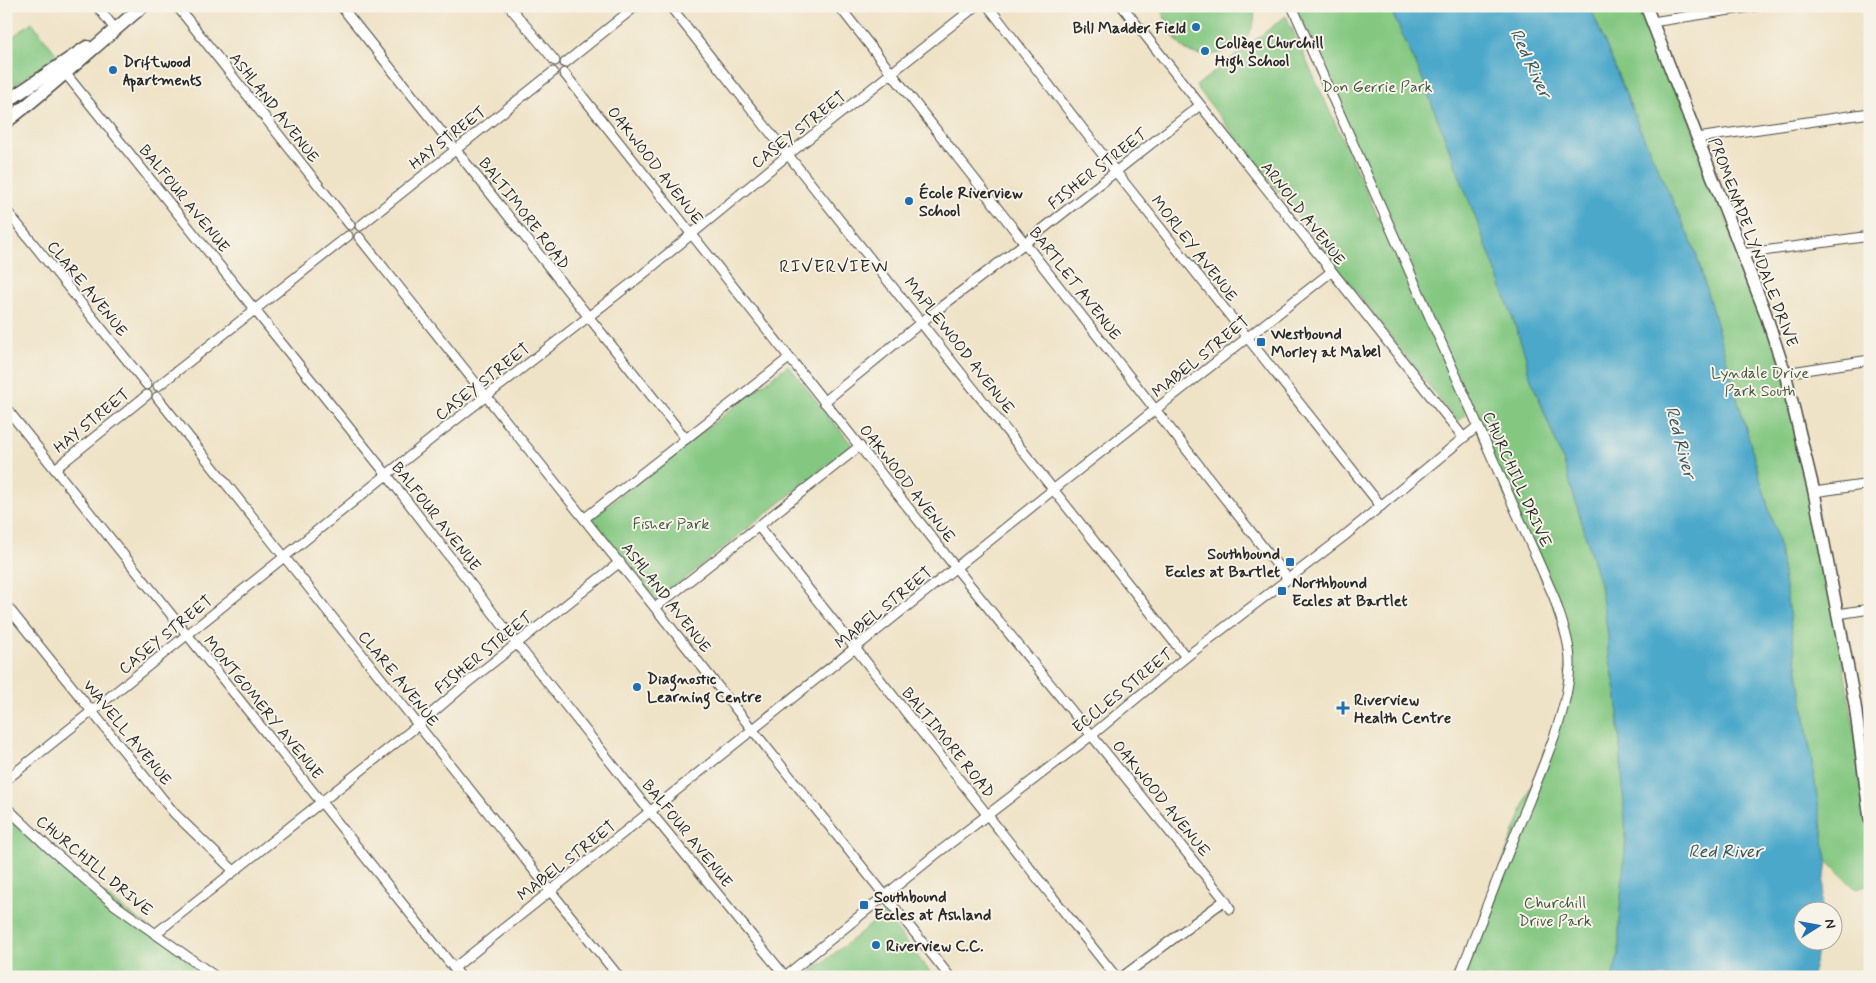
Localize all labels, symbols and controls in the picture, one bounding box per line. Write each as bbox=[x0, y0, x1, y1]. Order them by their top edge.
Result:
place label: Bill Madder Field bbox=[1073, 18, 1186, 39]
marker: Bill Madder Field bbox=[1190, 21, 1202, 33]
water label: Red River bbox=[1504, 25, 1558, 104]
place label: Collège Churchill High School bbox=[1215, 33, 1323, 74]
marker: Collège Churchill High School bbox=[1199, 45, 1211, 57]
street label: ASHLAND AVENUE bbox=[224, 49, 323, 167]
place label: Driftwood Apartments bbox=[123, 52, 202, 92]
marker: Driftwood Apartments bbox=[107, 64, 119, 76]
park label: Don Gerrie Park bbox=[1322, 77, 1432, 98]
street label: CASEY STREET bbox=[747, 87, 851, 174]
street label: HAY STREET bbox=[405, 102, 491, 175]
street label: OAKWOOD AVENUE bbox=[602, 103, 708, 229]
street label: FISHER STREET bbox=[1044, 123, 1153, 214]
street label: PROMENADE LYNDALE DRIVE bbox=[1703, 135, 1802, 350]
street label: BALFOUR AVENUE bbox=[134, 141, 234, 257]
street label: BALTIMORE ROAD bbox=[473, 154, 574, 274]
street label: ARNOLD AVENUE bbox=[1256, 158, 1350, 270]
place label: École Riverview School bbox=[919, 182, 1023, 222]
street label: MORLEY AVENUE bbox=[1146, 192, 1242, 306]
marker: École Riverview School bbox=[903, 195, 915, 207]
street label: BARTLET AVENUE bbox=[1024, 223, 1126, 345]
street label: CLARE AVENUE bbox=[42, 237, 132, 341]
district label: RIVERVIEW bbox=[779, 255, 889, 279]
street label: MAPLEWOOD AVENUE bbox=[899, 273, 1019, 419]
street label: MABEL STREET bbox=[1148, 311, 1254, 403]
place label: Westbound Morley at Mabel bbox=[1270, 324, 1381, 363]
marker: Westbound Morley at Mabel bbox=[1255, 336, 1267, 348]
street label: CASEY STREET bbox=[431, 339, 535, 426]
park label: Lyndale Drive Park South bbox=[1711, 363, 1809, 402]
street label: HAY STREET bbox=[50, 384, 134, 458]
water label: Red River bbox=[1659, 404, 1702, 483]
street label: CHURCHILL DRIVE bbox=[1477, 408, 1556, 551]
street label: OAKWOOD AVENUE bbox=[854, 421, 960, 547]
street label: BALFOUR AVENUE bbox=[387, 458, 485, 576]
park label: Fisher Park bbox=[633, 514, 709, 535]
street label: ASHLAND AVENUE bbox=[616, 539, 715, 657]
place label: Southbound Eccles at Bartlet bbox=[1165, 544, 1280, 583]
marker: Southbound Eccles at Bartlet bbox=[1284, 556, 1296, 568]
street label: MABEL STREET bbox=[831, 562, 937, 654]
place label: Northbound Eccles at Bartlet bbox=[1292, 573, 1407, 612]
marker: Northbound Eccles at Bartlet bbox=[1276, 585, 1288, 597]
street label: CASEY STREET bbox=[115, 591, 217, 679]
street label: FISHER STREET bbox=[431, 606, 538, 699]
street label: CLARE AVENUE bbox=[353, 627, 443, 731]
street label: MONTGOMERY AVENUE bbox=[198, 632, 327, 784]
street label: ECCLES STREET bbox=[1068, 643, 1179, 738]
place label: Diagnostic Learning Centre bbox=[647, 669, 762, 710]
street label: WAVELL AVENUE bbox=[78, 676, 176, 790]
marker: Diagnostic Learning Centre bbox=[631, 681, 643, 693]
street label: BALTIMORE ROAD bbox=[897, 683, 999, 803]
place label: Riverview Health Centre bbox=[1354, 690, 1451, 729]
marker: Riverview Health Centre bbox=[1336, 701, 1350, 715]
street label: OAKWOOD AVENUE bbox=[1107, 736, 1214, 862]
street label: BALFOUR AVENUE bbox=[637, 776, 737, 892]
street label: CHURCHILL DRIVE bbox=[31, 811, 157, 921]
street label: MABEL STREET bbox=[513, 816, 621, 906]
water label: Red River bbox=[1688, 840, 1764, 864]
place label: Southbound Eccles at Ashland bbox=[874, 887, 991, 926]
park label: Churchill Drive Park bbox=[1518, 893, 1592, 932]
marker: Southbound Eccles at Ashland bbox=[858, 899, 870, 911]
north arrow bbox=[1794, 900, 1844, 950]
text: N bbox=[1820, 917, 1840, 930]
place label: Riverview C.C. bbox=[886, 936, 983, 957]
marker: Riverview C.C. bbox=[870, 939, 882, 951]

